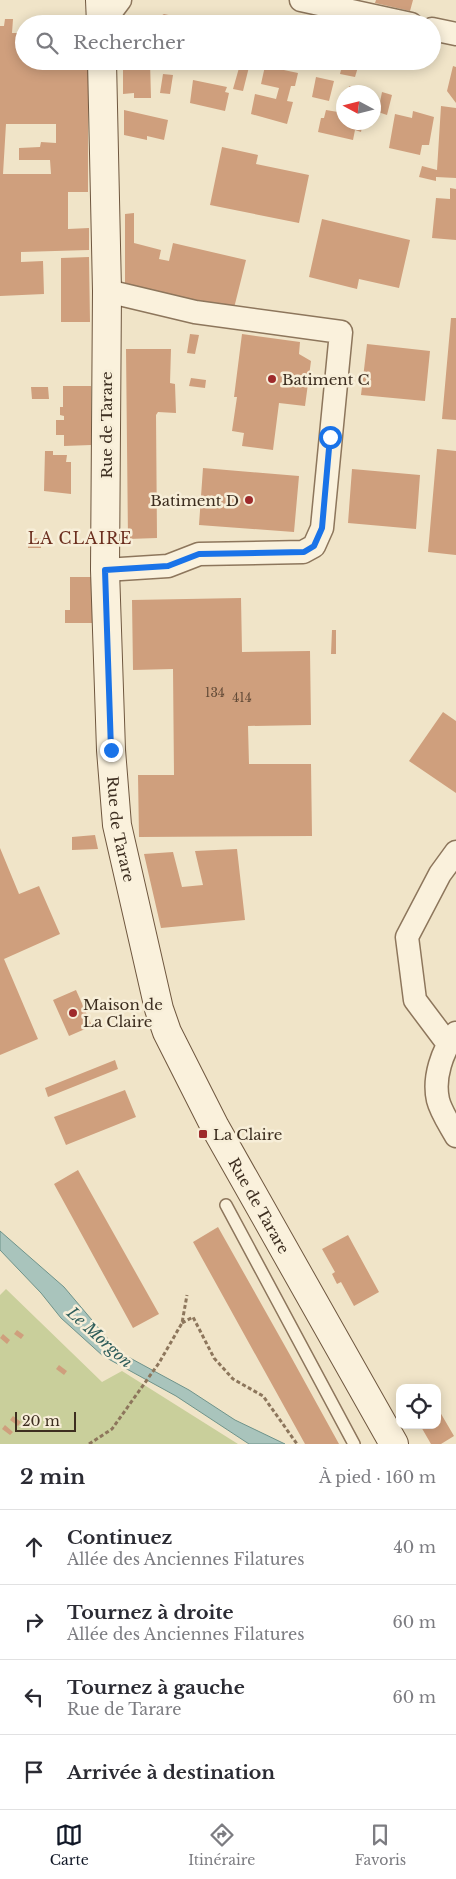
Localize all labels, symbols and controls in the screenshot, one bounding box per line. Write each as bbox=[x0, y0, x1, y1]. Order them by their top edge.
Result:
search box bbox=[15, 15, 441, 70]
icon: search bbox=[33, 29, 61, 57]
text: Rechercher bbox=[73, 31, 185, 54]
north arrow bbox=[336, 85, 381, 130]
place label: Batiment C bbox=[282, 370, 370, 389]
street label: Rue de Tarare bbox=[97, 371, 116, 479]
marker: Batiment C bbox=[266, 373, 278, 385]
route start bbox=[319, 426, 342, 449]
place label: Batiment D bbox=[150, 491, 239, 510]
marker: Batiment D bbox=[243, 494, 255, 506]
district label: LA CLAIRE bbox=[28, 528, 132, 548]
house number: 134 bbox=[205, 685, 225, 700]
house number: 414 bbox=[232, 690, 252, 705]
route end bbox=[100, 739, 123, 762]
street label: Rue de Tarare bbox=[104, 775, 139, 884]
place label: Maison de La Claire bbox=[83, 995, 163, 1031]
marker: Maison de La Claire bbox=[67, 1007, 79, 1019]
place label: La Claire bbox=[213, 1125, 282, 1144]
marker: La Claire bbox=[197, 1128, 209, 1140]
street label: Rue de Tarare bbox=[225, 1154, 294, 1257]
water label: Le Morgon bbox=[62, 1302, 137, 1372]
map controls bbox=[396, 1384, 441, 1429]
button: locate bbox=[396, 1384, 441, 1429]
scale bar bbox=[15, 1409, 76, 1432]
text: 20 m bbox=[22, 1412, 60, 1430]
text: 2 min bbox=[20, 1464, 85, 1490]
text: À pied · 160 m bbox=[319, 1467, 436, 1487]
text: Continuez bbox=[67, 1526, 172, 1549]
icon: ahead bbox=[20, 1533, 48, 1561]
text: 40 m bbox=[393, 1537, 436, 1557]
text: Allée des Anciennes Filatures bbox=[67, 1549, 304, 1569]
text: Tournez à droite bbox=[67, 1601, 234, 1624]
icon: right bbox=[20, 1608, 48, 1636]
text: 60 m bbox=[393, 1612, 436, 1632]
text: Allée des Anciennes Filatures bbox=[67, 1624, 304, 1644]
text: Tournez à gauche bbox=[67, 1676, 245, 1699]
icon: left bbox=[20, 1683, 48, 1711]
text: 60 m bbox=[393, 1687, 436, 1707]
text: Rue de Tarare bbox=[67, 1699, 181, 1719]
icon: arrive bbox=[20, 1758, 48, 1786]
text: Arrivée à destination bbox=[67, 1761, 275, 1784]
tab: Carte bbox=[50, 1821, 89, 1869]
tab: Itinéraire bbox=[188, 1821, 255, 1869]
tab: Favoris bbox=[355, 1821, 406, 1869]

